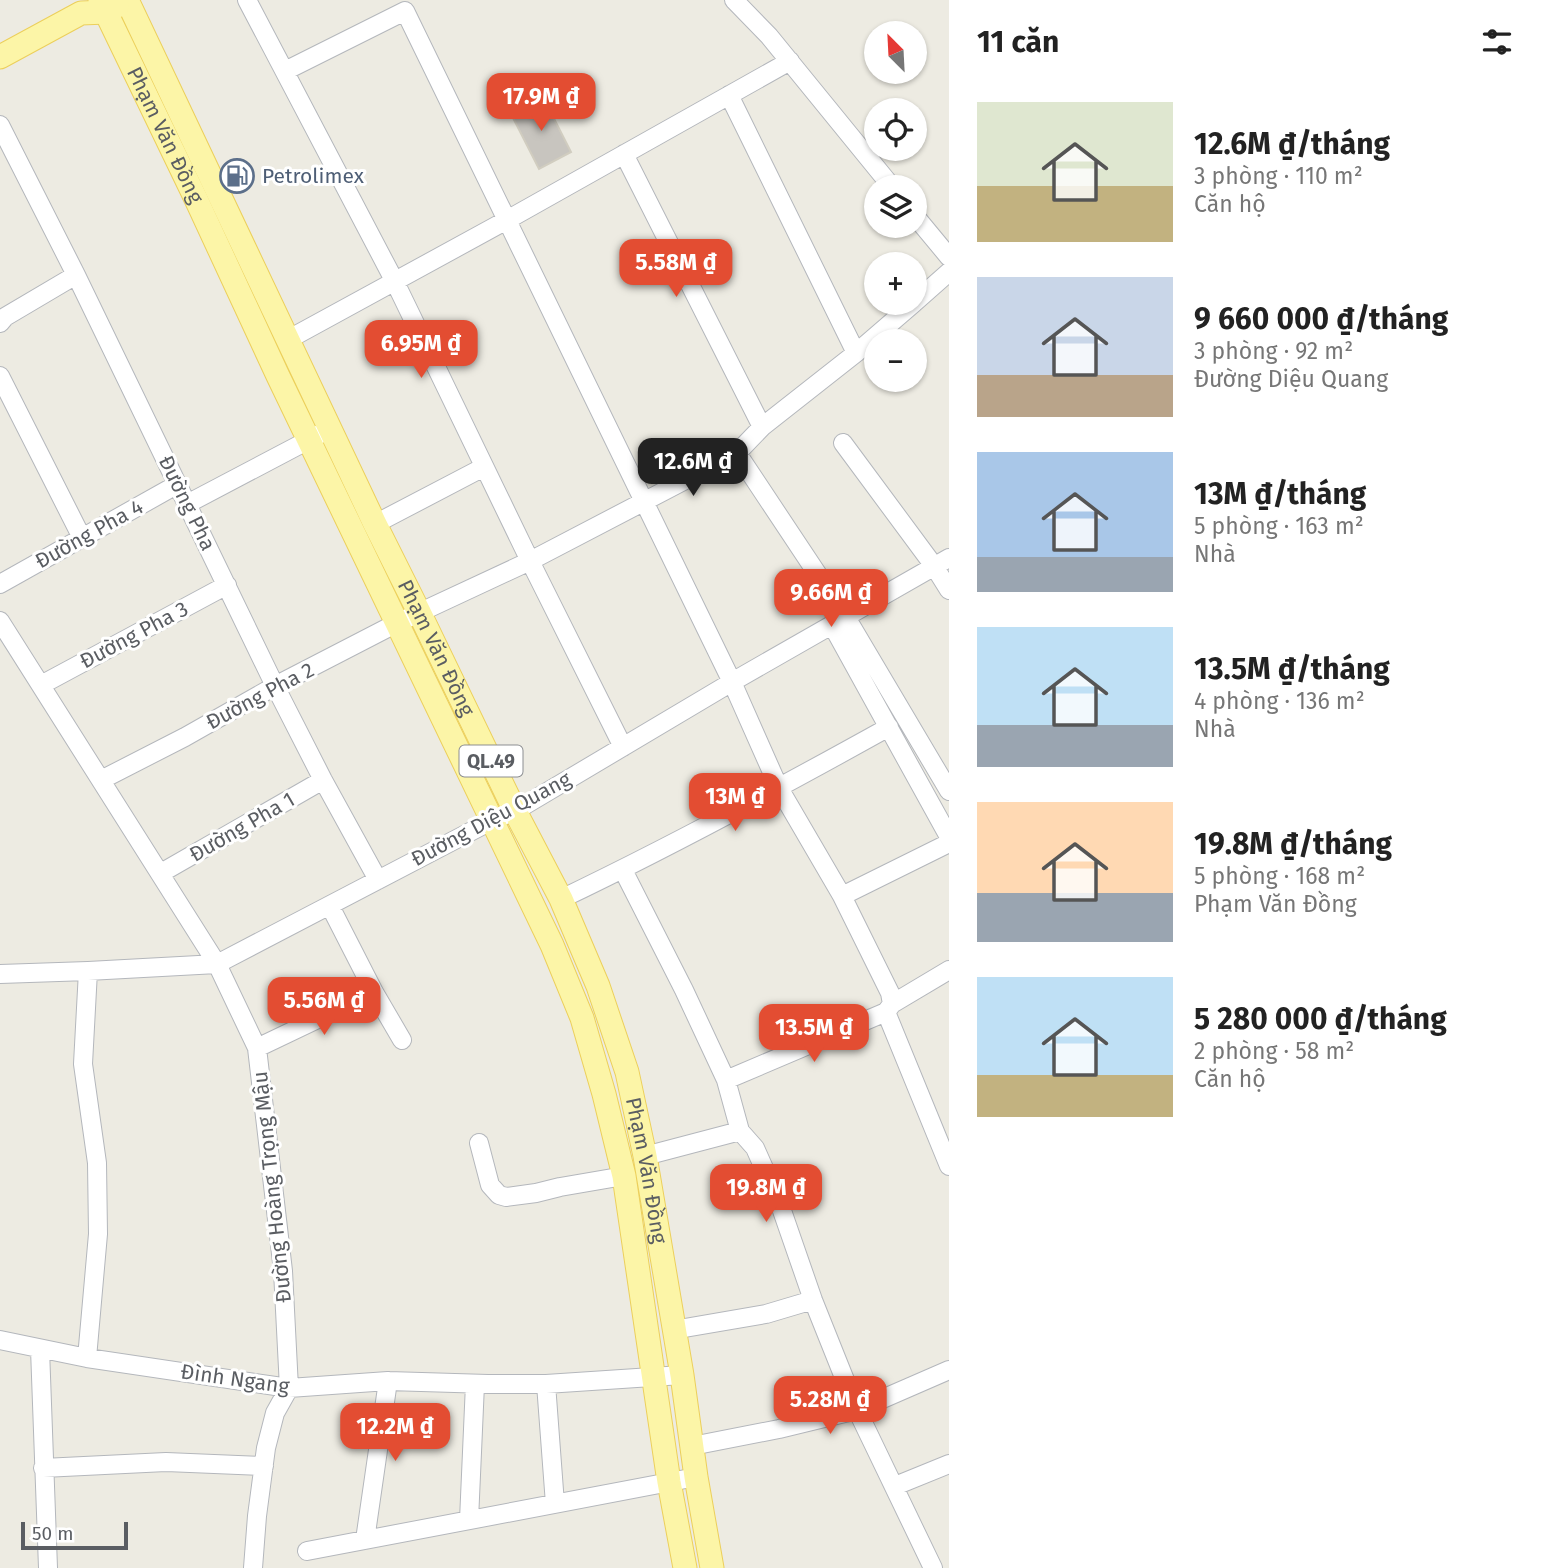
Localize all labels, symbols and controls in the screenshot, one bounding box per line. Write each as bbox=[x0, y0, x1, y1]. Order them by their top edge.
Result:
north arrow bbox=[864, 21, 928, 84]
map controls bbox=[864, 21, 927, 392]
icon: filters bbox=[1478, 23, 1516, 61]
text: 11 căn bbox=[977, 24, 1059, 60]
street label: Phạm Văn Đồng bbox=[121, 63, 209, 208]
pin: 17.9M ₫ bbox=[476, 74, 606, 133]
text: 17.9M ₫ bbox=[503, 82, 579, 110]
button: locate bbox=[864, 98, 927, 161]
text: 12.6M ₫/tháng bbox=[1194, 126, 1390, 162]
icon: home bbox=[1033, 130, 1117, 214]
fuel station icon: Petrolimex bbox=[218, 157, 256, 195]
text: 3 phòng · 110 m² bbox=[1194, 162, 1363, 190]
place label: Petrolimex bbox=[262, 163, 365, 189]
button: layers bbox=[864, 175, 927, 238]
text: Căn hộ bbox=[1194, 190, 1266, 218]
pin: 5.58M ₫ bbox=[611, 240, 741, 299]
text: 5.58M ₫ bbox=[635, 248, 717, 276]
button: + bbox=[864, 252, 927, 315]
text: 9 660 000 ₫/tháng bbox=[1194, 301, 1448, 337]
icon: home bbox=[1033, 305, 1117, 389]
pin: 6.95M ₫ bbox=[356, 320, 486, 380]
text: 6.95M ₫ bbox=[381, 329, 461, 357]
button: − bbox=[864, 329, 927, 392]
text: 3 phòng · 92 m² bbox=[1194, 337, 1353, 365]
text: Đường Diệu Quang bbox=[1194, 365, 1388, 393]
pin: 12.6M ₫ bbox=[628, 438, 758, 498]
text: 12.6M ₫ bbox=[654, 447, 732, 475]
street label: Đường Pha bbox=[153, 451, 221, 555]
text: 13M ₫/tháng bbox=[1194, 476, 1366, 512]
icon: home bbox=[1033, 480, 1117, 564]
street label: Đường Pha 4 bbox=[30, 494, 148, 574]
text: 5 phòng · 163 m² bbox=[1194, 512, 1364, 540]
text: Nhà bbox=[1194, 540, 1236, 568]
pin: 9.66M ₫ bbox=[766, 570, 896, 629]
street label: Phạm Văn Đồng bbox=[392, 575, 480, 721]
text: 9.66M ₫ bbox=[790, 578, 872, 606]
street label: Đường Pha 3 bbox=[75, 596, 193, 674]
text: 13.5M ₫/tháng bbox=[1194, 651, 1390, 687]
icon: home bbox=[1033, 655, 1117, 739]
street label: Đường Pha 2 bbox=[201, 657, 319, 735]
text: 4 phòng · 136 m² bbox=[1194, 687, 1365, 715]
text: Nhà bbox=[1194, 715, 1236, 743]
road number: QL.49 bbox=[460, 746, 522, 776]
street label: Đường Diệu Quang bbox=[407, 766, 575, 872]
pin: 13M ₫ bbox=[686, 774, 784, 833]
text: 13M ₫ bbox=[705, 782, 765, 810]
street label: Đường Pha 1 bbox=[185, 786, 299, 868]
text: 19.8M ₫/tháng bbox=[1194, 826, 1392, 862]
icon: home bbox=[1033, 830, 1117, 914]
text: 5 phòng · 168 m² bbox=[1194, 862, 1365, 890]
text: Phạm Văn Đồng bbox=[1194, 890, 1357, 918]
pin: 5.56M ₫ bbox=[259, 978, 389, 1037]
text: 5.56M ₫ bbox=[284, 986, 364, 1014]
text: 5 280 000 ₫/tháng bbox=[1194, 1001, 1447, 1037]
pin: 13.5M ₫ bbox=[749, 1004, 879, 1064]
icon: home bbox=[1033, 1005, 1117, 1089]
text: 13.5M ₫ bbox=[775, 1013, 853, 1041]
text: 2 phòng · 58 m² bbox=[1194, 1037, 1354, 1065]
text: Căn hộ bbox=[1194, 1065, 1266, 1093]
street label: Đường Hoàng Trọng Mậu bbox=[247, 1070, 297, 1304]
street label: Phạm Văn Đồng bbox=[620, 1095, 673, 1246]
pin: 19.8M ₫ bbox=[701, 1164, 831, 1224]
text: 19.8M ₫ bbox=[726, 1173, 806, 1201]
street label: Đình Ngang bbox=[179, 1359, 291, 1399]
pin: 5.28M ₫ bbox=[765, 1376, 895, 1436]
text: 5.28M ₫ bbox=[790, 1385, 870, 1413]
pin: 12.2M ₫ bbox=[330, 1404, 460, 1463]
text: 12.2M ₫ bbox=[356, 1412, 434, 1440]
scale bar bbox=[21, 1519, 128, 1551]
text: 50 m bbox=[32, 1522, 73, 1545]

